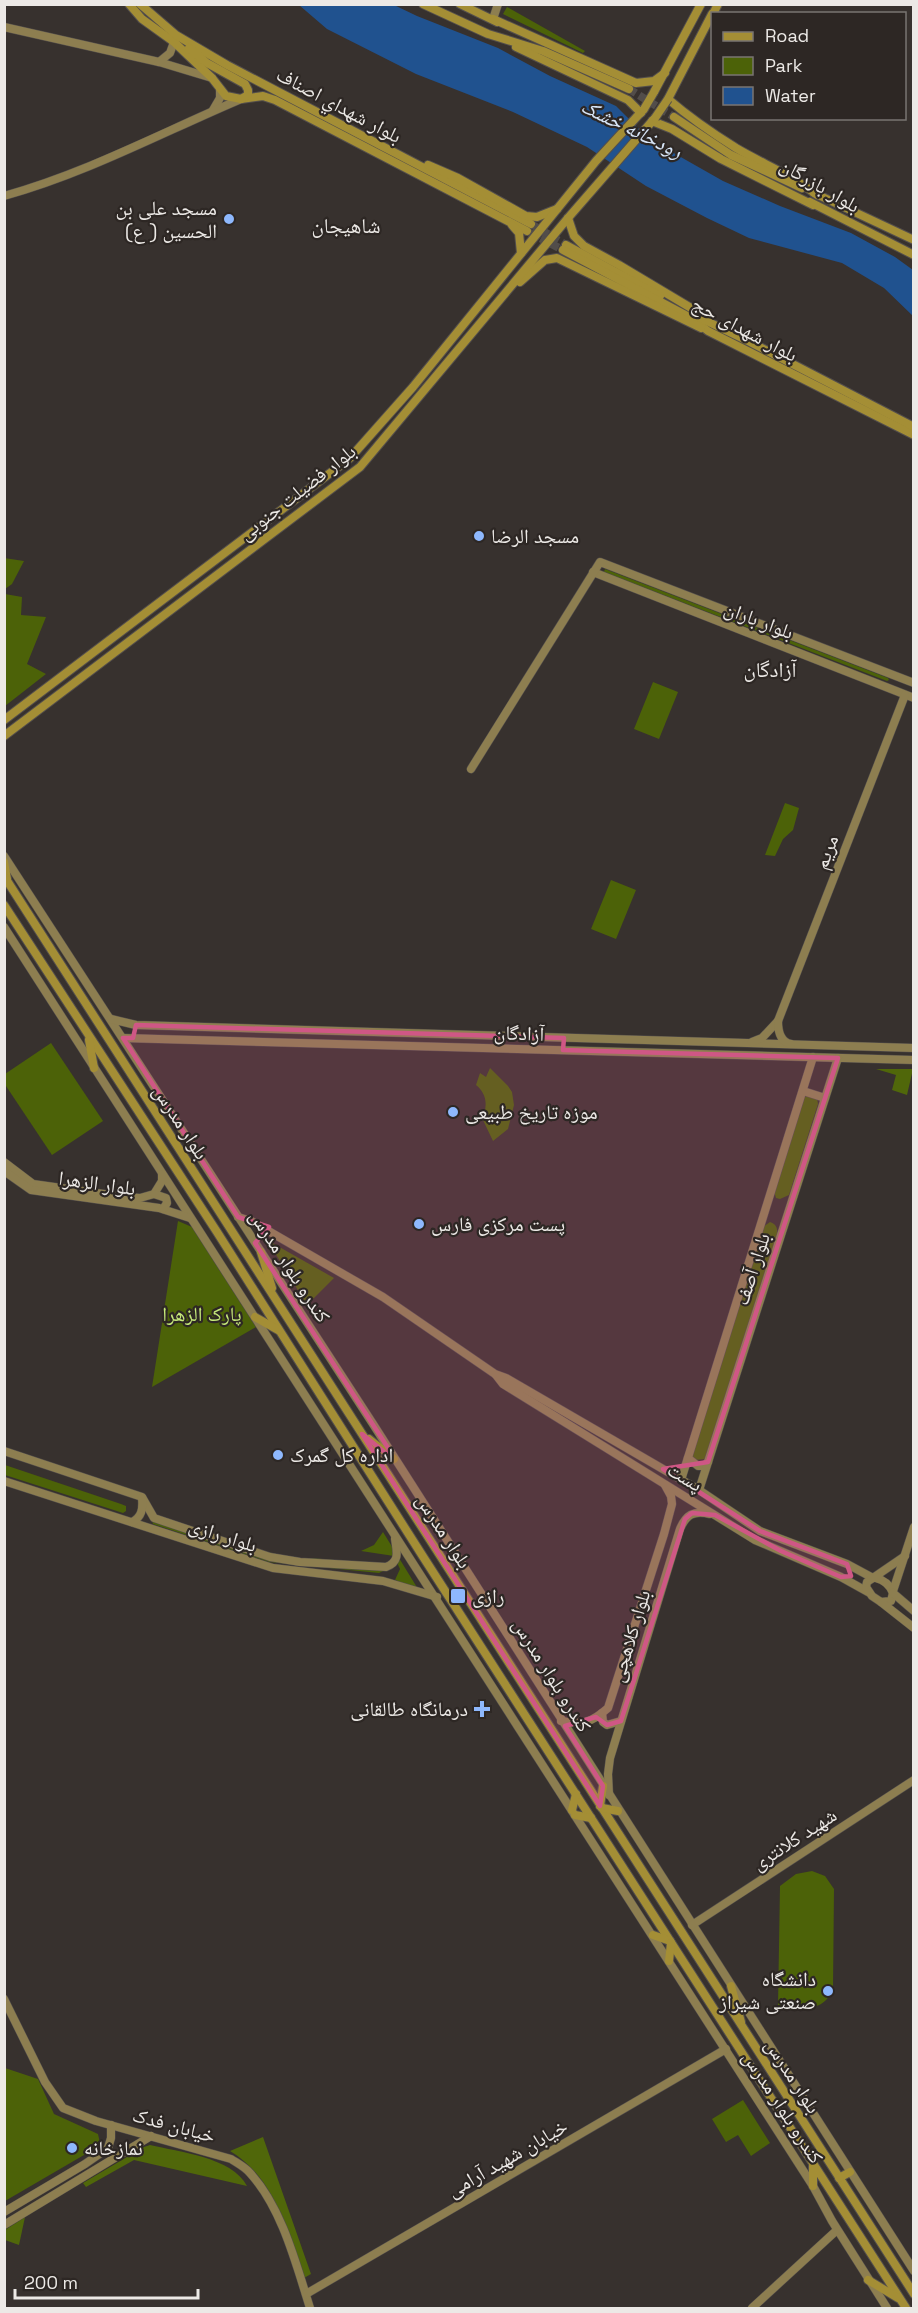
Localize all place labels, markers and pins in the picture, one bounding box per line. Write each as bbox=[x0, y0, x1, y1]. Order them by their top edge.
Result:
place label: مسجد علی بن الحسین ( ع) bbox=[116, 195, 217, 244]
marker: مسجد علی بن الحسین ( ع) bbox=[222, 212, 236, 226]
place label: مسجد الرضا bbox=[491, 523, 579, 549]
marker: مسجد الرضا bbox=[472, 529, 486, 543]
place label: موزه تاریخ طبیعی bbox=[465, 1099, 598, 1125]
marker: موزه تاریخ طبیعی bbox=[446, 1105, 460, 1119]
place label: پست مرکزی فارس bbox=[431, 1211, 565, 1237]
marker: پست مرکزی فارس bbox=[412, 1217, 426, 1231]
place label: اداره کل گمرک bbox=[290, 1442, 393, 1468]
marker: اداره کل گمرک bbox=[271, 1448, 285, 1462]
place label: رازی bbox=[472, 1583, 505, 1609]
marker: رازی bbox=[449, 1587, 467, 1605]
place label: درمانگاه طالقانی bbox=[350, 1696, 468, 1722]
marker: درمانگاه طالقانی bbox=[473, 1700, 491, 1718]
place label: دانشگاه صنعتی شیراز bbox=[718, 1966, 816, 2015]
marker: دانشگاه صنعتی شیراز bbox=[821, 1984, 835, 1998]
place label: نمازخانه bbox=[84, 2135, 143, 2161]
marker: نمازخانه bbox=[65, 2141, 79, 2155]

